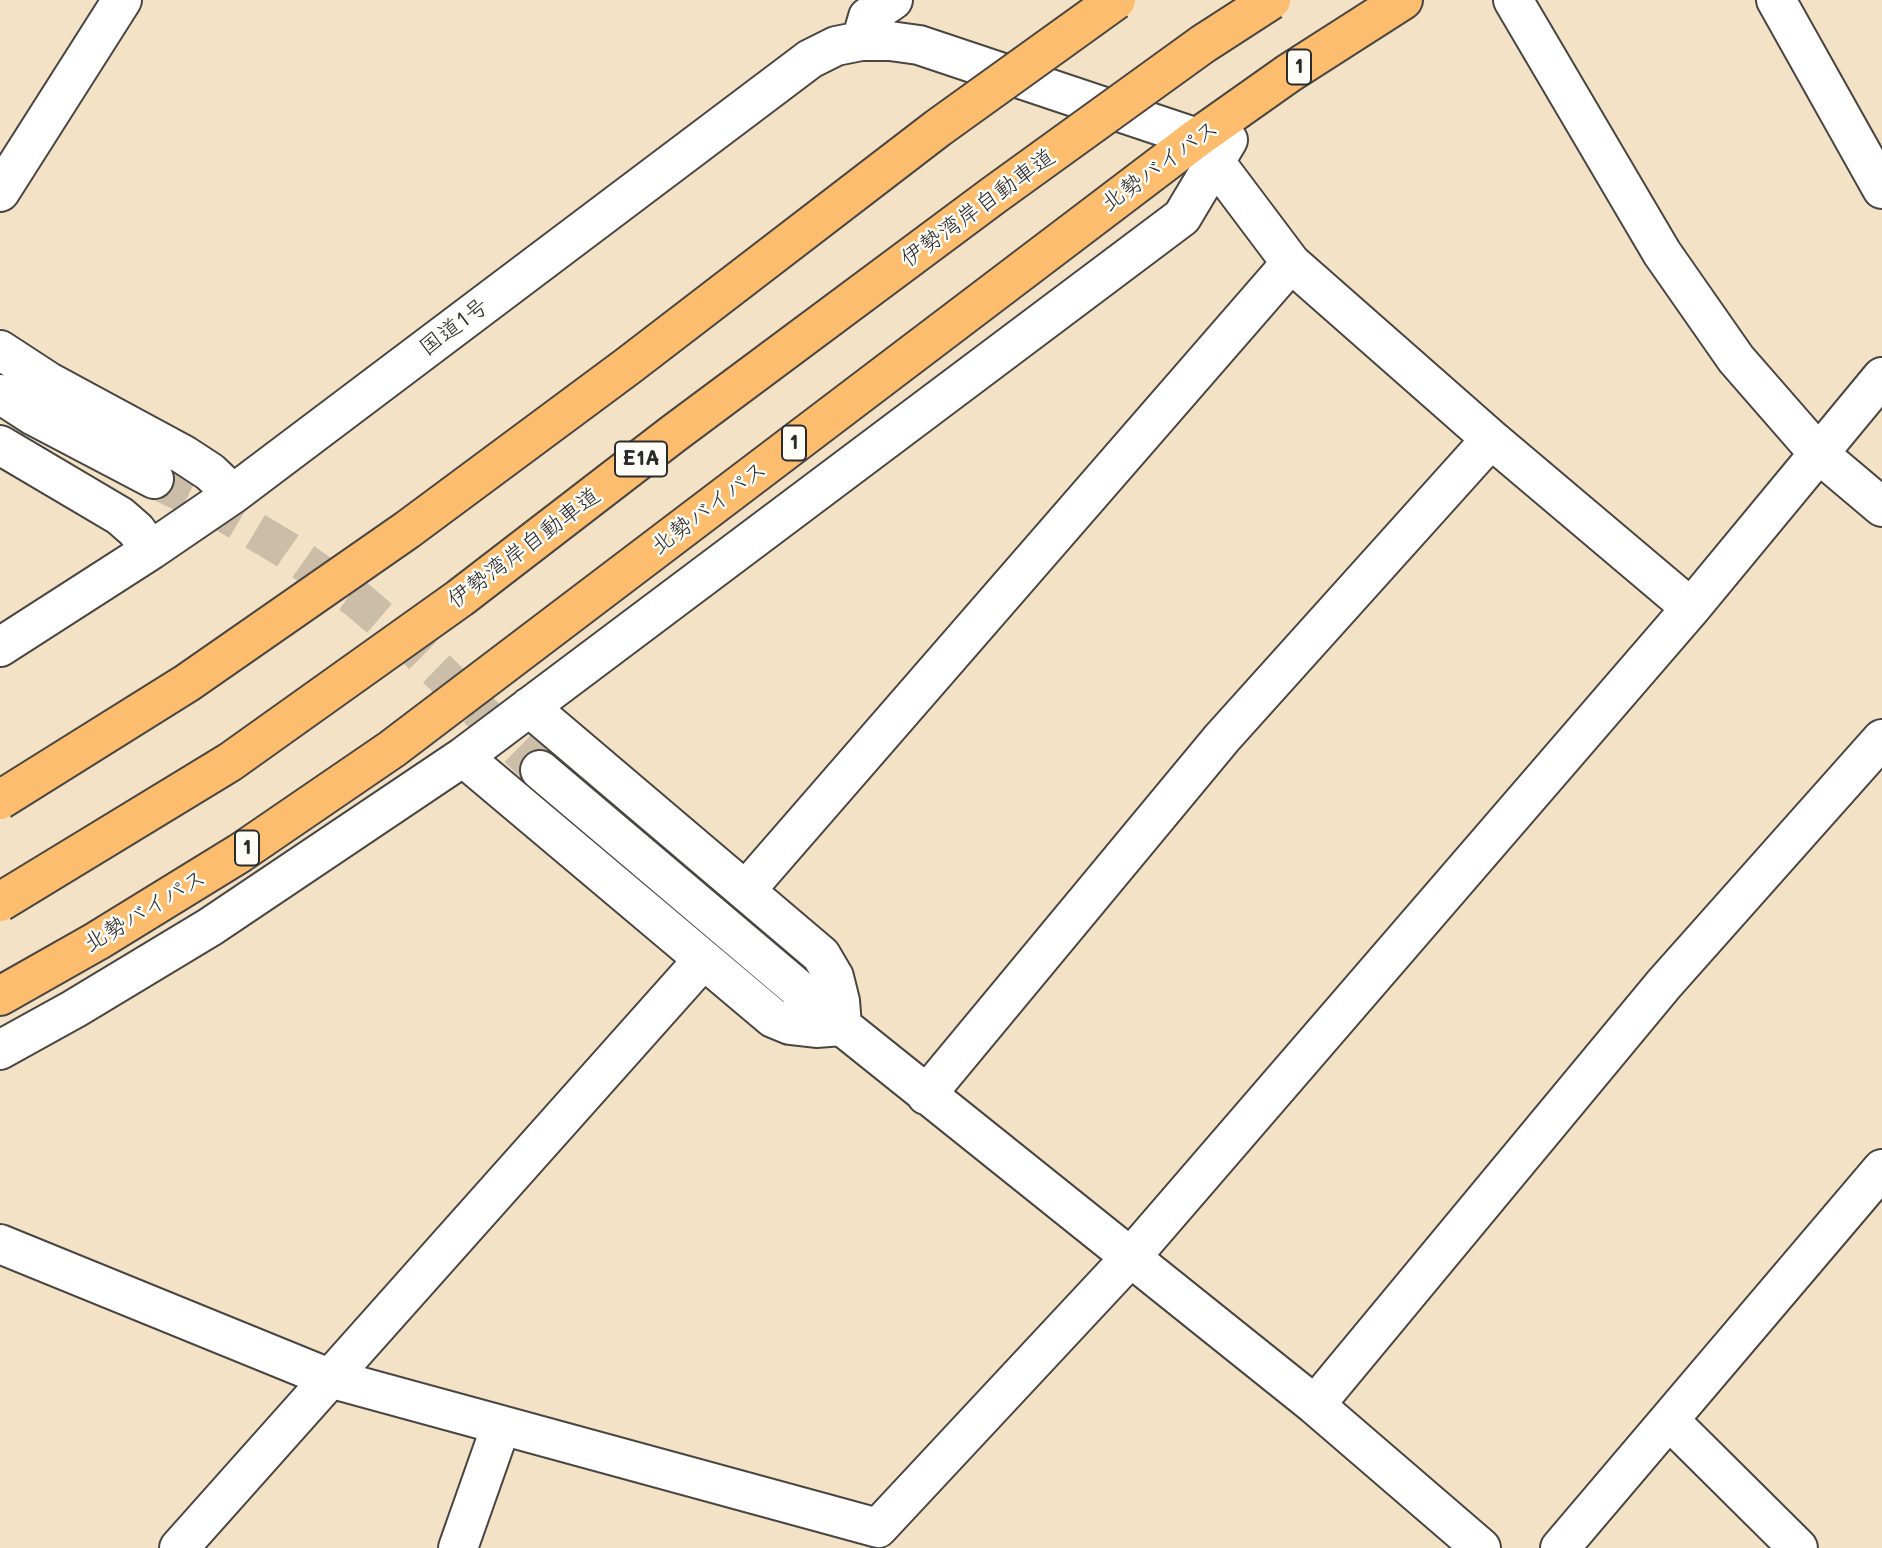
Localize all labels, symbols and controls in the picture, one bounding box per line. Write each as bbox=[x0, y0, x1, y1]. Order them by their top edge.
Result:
road number: 1 bbox=[1287, 50, 1311, 84]
street label: 北勢バイパス bbox=[1096, 114, 1224, 218]
street label: 伊勢湾岸自動車道 bbox=[895, 143, 1061, 273]
street label: 国道1号 bbox=[414, 292, 494, 362]
road number: 1 bbox=[782, 426, 806, 460]
road number: E1A bbox=[615, 442, 667, 476]
street label: 北勢バイパス bbox=[646, 455, 772, 561]
street label: 伊勢湾岸自動車道 bbox=[442, 482, 606, 614]
road number: 1 bbox=[235, 830, 259, 866]
street label: 北勢バイパス bbox=[79, 864, 211, 958]

